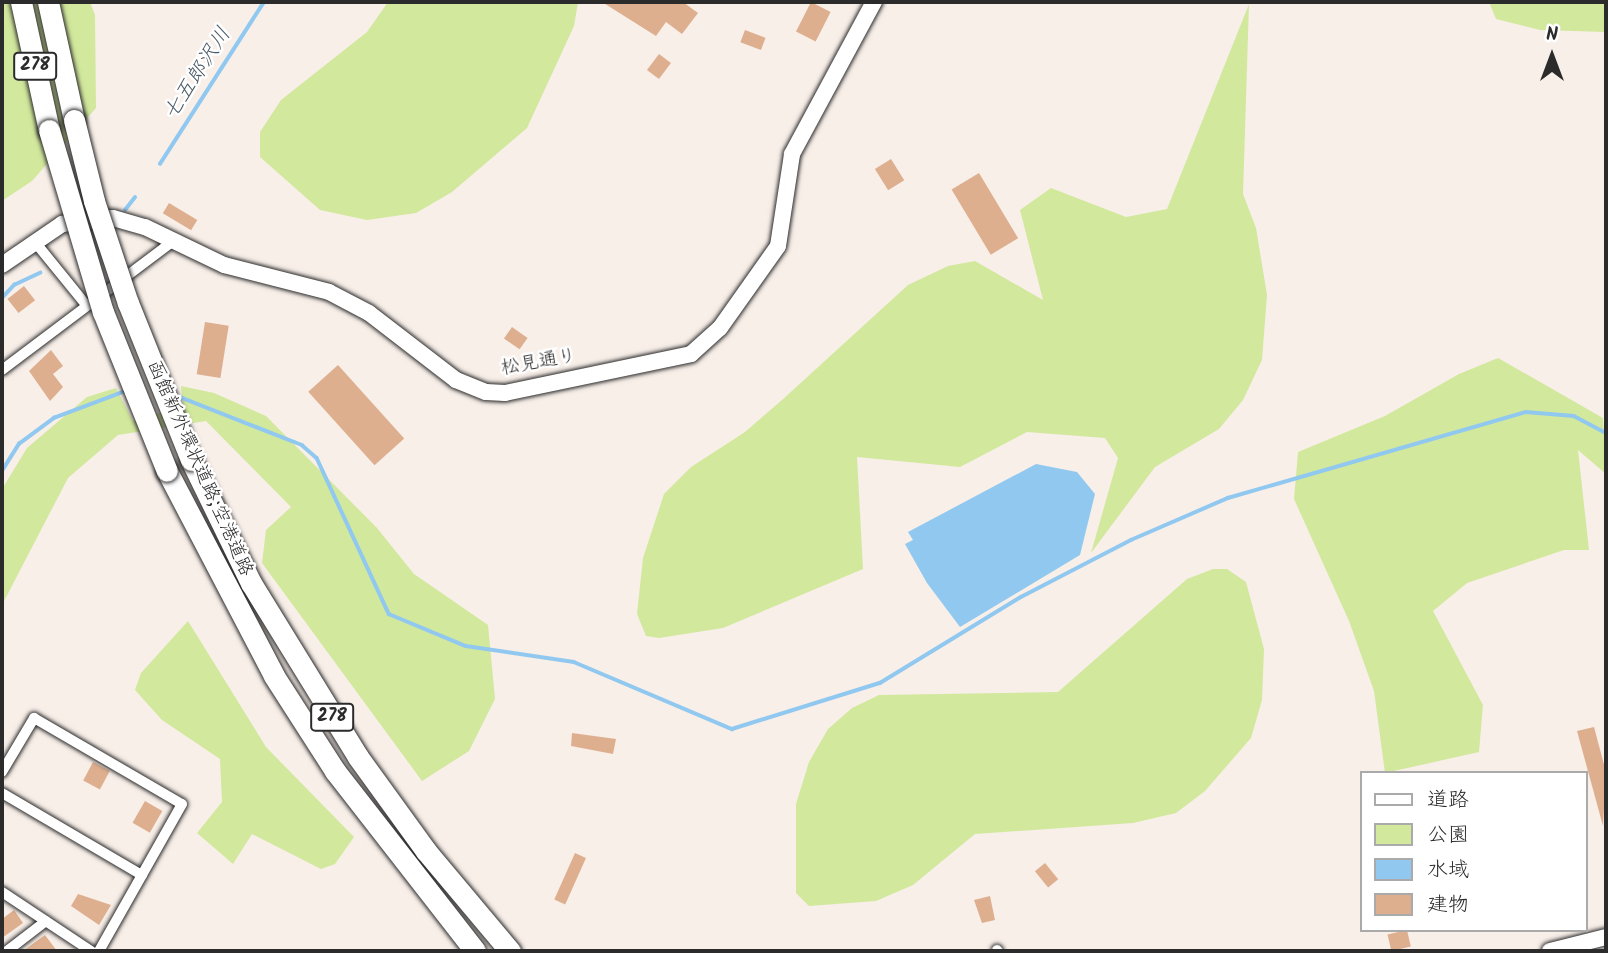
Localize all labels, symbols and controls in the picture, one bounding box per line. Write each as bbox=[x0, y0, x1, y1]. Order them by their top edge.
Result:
text: N bbox=[1546, 20, 1558, 50]
north arrow bbox=[1517, 21, 1587, 91]
water label: 七五郎沢川 bbox=[159, 23, 237, 125]
road number: 278 bbox=[12, 52, 58, 80]
street label: 松見通り bbox=[500, 345, 578, 381]
street label: 函館新外環状道路;空港道路 bbox=[141, 358, 257, 580]
road number: 278 bbox=[309, 702, 355, 732]
legend bbox=[1360, 771, 1587, 932]
text: 道路 bbox=[1427, 784, 1469, 817]
text: 公園 bbox=[1427, 819, 1469, 852]
text: 水域 bbox=[1427, 854, 1469, 887]
text: 建物 bbox=[1427, 889, 1469, 922]

